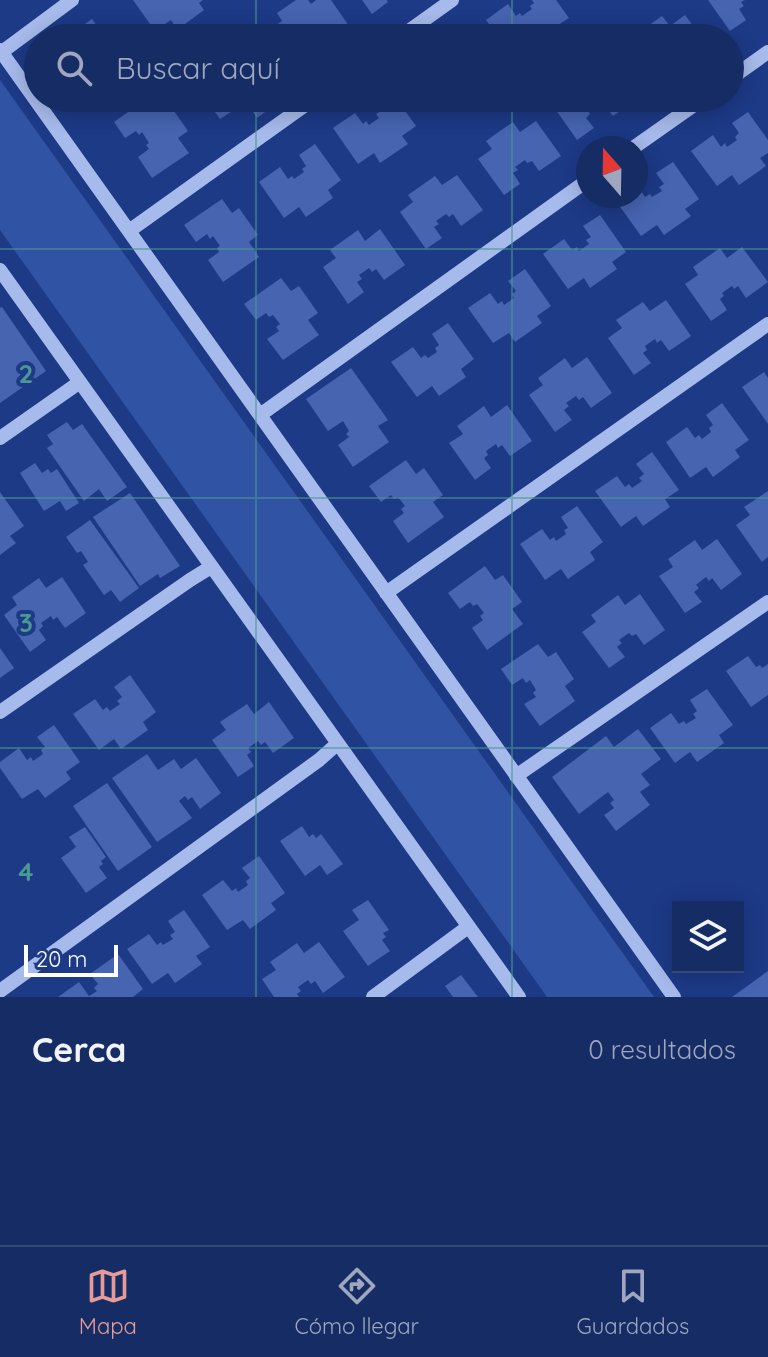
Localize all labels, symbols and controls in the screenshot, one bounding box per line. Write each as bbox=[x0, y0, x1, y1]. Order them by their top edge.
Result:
search box bbox=[24, 24, 744, 112]
icon: search bbox=[52, 46, 96, 90]
text: Buscar aquí bbox=[116, 49, 280, 87]
north arrow bbox=[576, 136, 648, 208]
text: 2 bbox=[19, 357, 33, 390]
text: 3 bbox=[19, 606, 33, 639]
text: 4 bbox=[18, 855, 34, 888]
map controls bbox=[672, 901, 744, 973]
button: layers bbox=[672, 901, 744, 973]
scale bar bbox=[24, 941, 118, 977]
text: 20 m bbox=[36, 945, 87, 973]
text: Cerca bbox=[32, 1028, 126, 1071]
text: 0 resultados bbox=[588, 1033, 736, 1066]
tab: Mapa bbox=[79, 1264, 137, 1340]
tab: Cómo llegar bbox=[294, 1264, 419, 1340]
tab: Guardados bbox=[577, 1264, 689, 1340]

